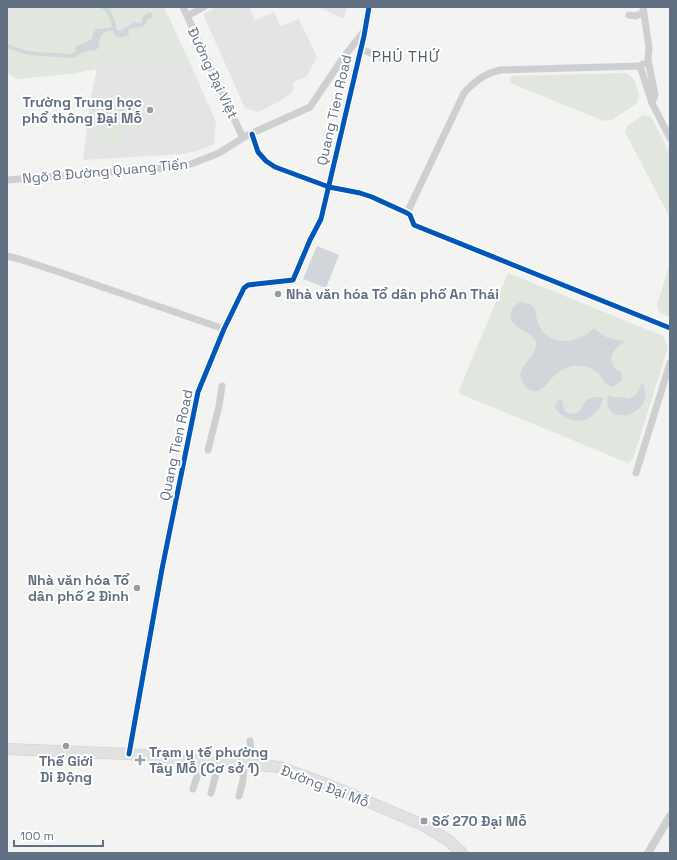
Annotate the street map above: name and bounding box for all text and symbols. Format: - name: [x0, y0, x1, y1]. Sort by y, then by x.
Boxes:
- street label: Đường Đại Việt: [184, 24, 242, 122]
- district label: PHÚ THỨ: [372, 47, 440, 66]
- street label: Quang Tien Road: [313, 53, 355, 167]
- place label: Trường Trung học phổ thông Đại Mỗ: [22, 93, 142, 127]
- marker: Trường Trung học phổ thông Đại Mỗ: [145, 105, 155, 115]
- street label: Ngõ 8 Đường Quang Tiến: [21, 155, 189, 187]
- place label: Nhà văn hóa Tổ dân phố An Thái: [286, 285, 499, 303]
- marker: Nhà văn hóa Tổ dân phố An Thái: [273, 289, 283, 299]
- street label: Quang Tien Road: [155, 388, 197, 502]
- place label: Nhà văn hóa Tổ dân phố 2 Đình: [28, 571, 129, 605]
- marker: Nhà văn hóa Tổ dân phố 2 Đình: [132, 583, 142, 593]
- marker: Thế Giới Di Động: [61, 741, 71, 751]
- place label: Trạm y tế phường Tây Mỗ (Cơ sở 1): [149, 743, 268, 777]
- place label: Thế Giới Di Động: [39, 752, 93, 786]
- marker: Trạm y tế phường Tây Mỗ (Cơ sở 1): [134, 754, 146, 766]
- street label: Đường Đại Mỗ: [278, 761, 372, 811]
- place label: Số 270 Đại Mỗ: [432, 812, 527, 830]
- marker: Số 270 Đại Mỗ: [419, 816, 429, 826]
- scale bar: [14, 822, 103, 848]
- text: 100 m: [20, 828, 54, 844]

